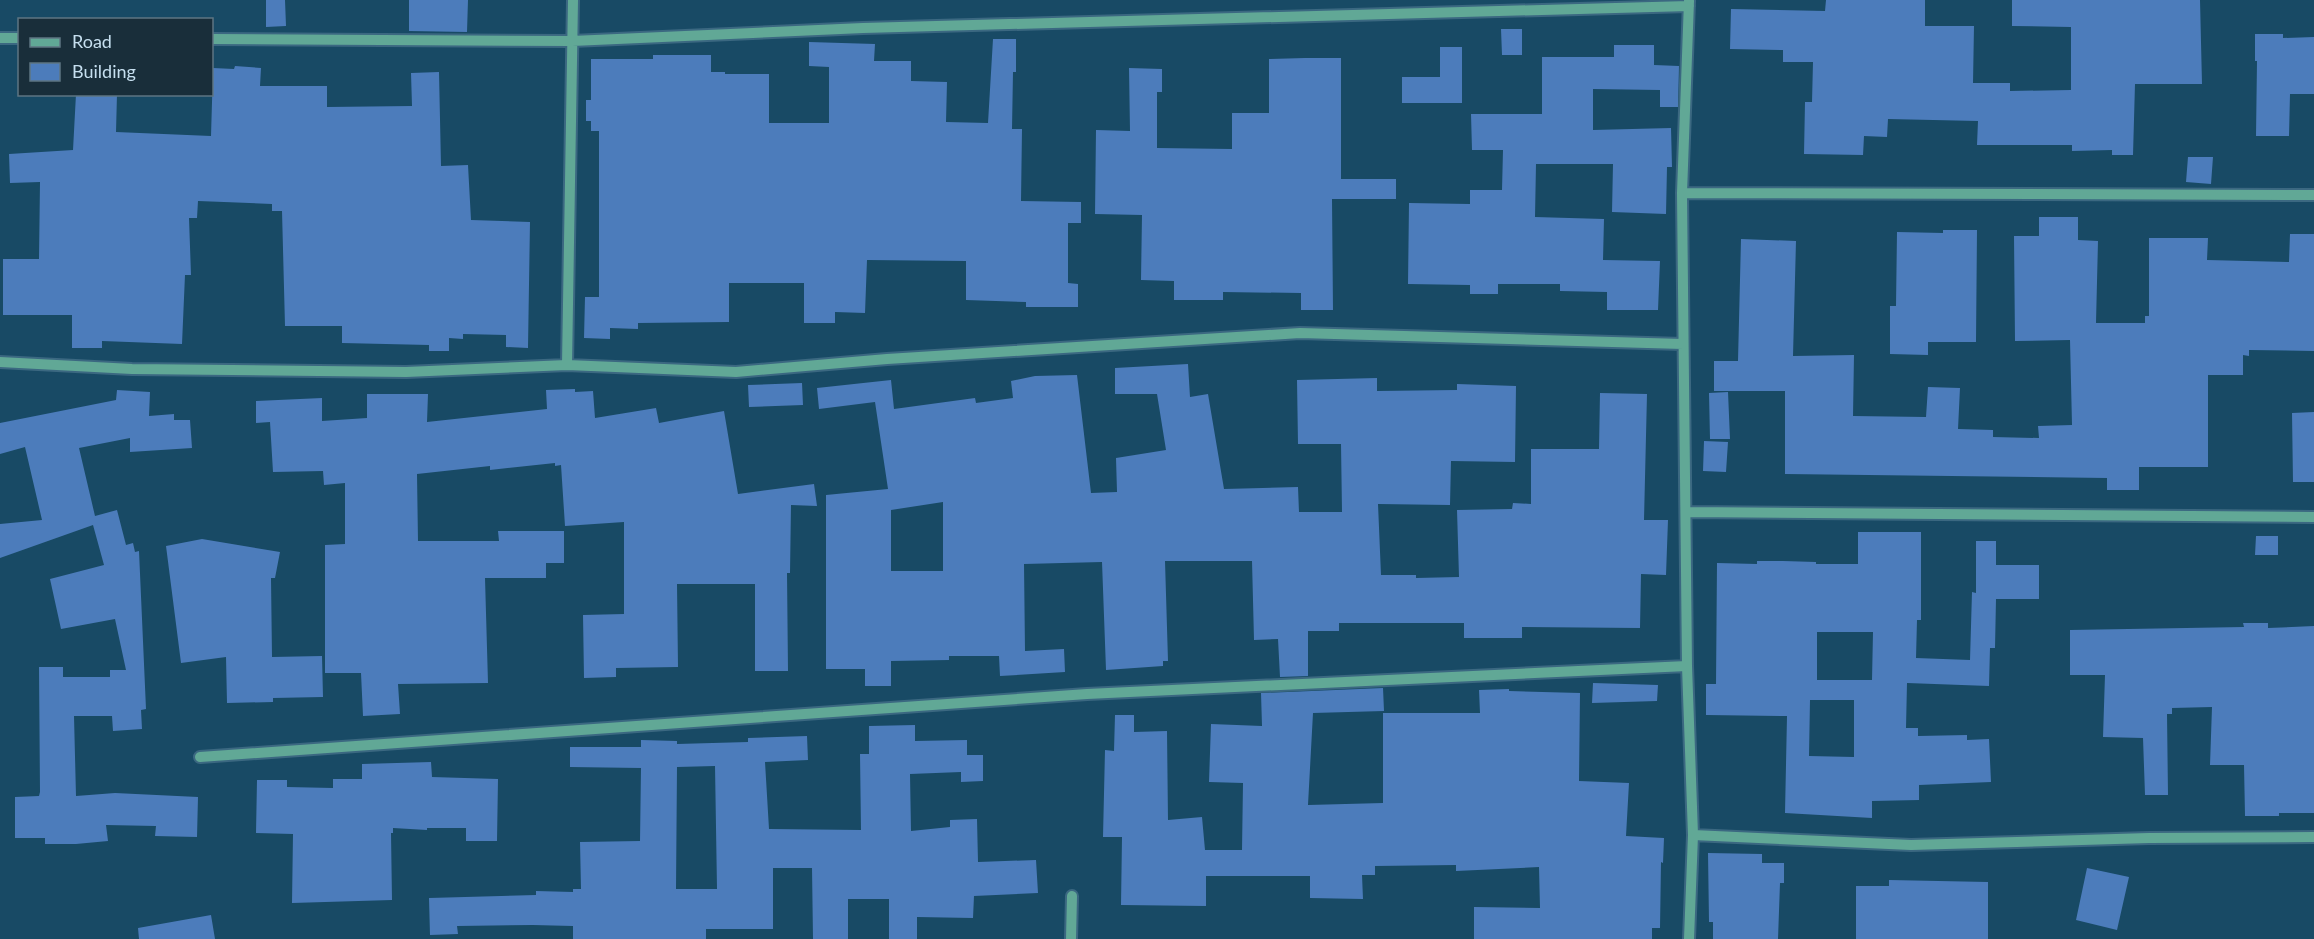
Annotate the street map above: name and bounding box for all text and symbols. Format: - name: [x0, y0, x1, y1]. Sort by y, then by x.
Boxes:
- legend: [18, 18, 213, 96]
- text: Road: [72, 30, 112, 52]
- text: Building: [72, 60, 136, 82]

